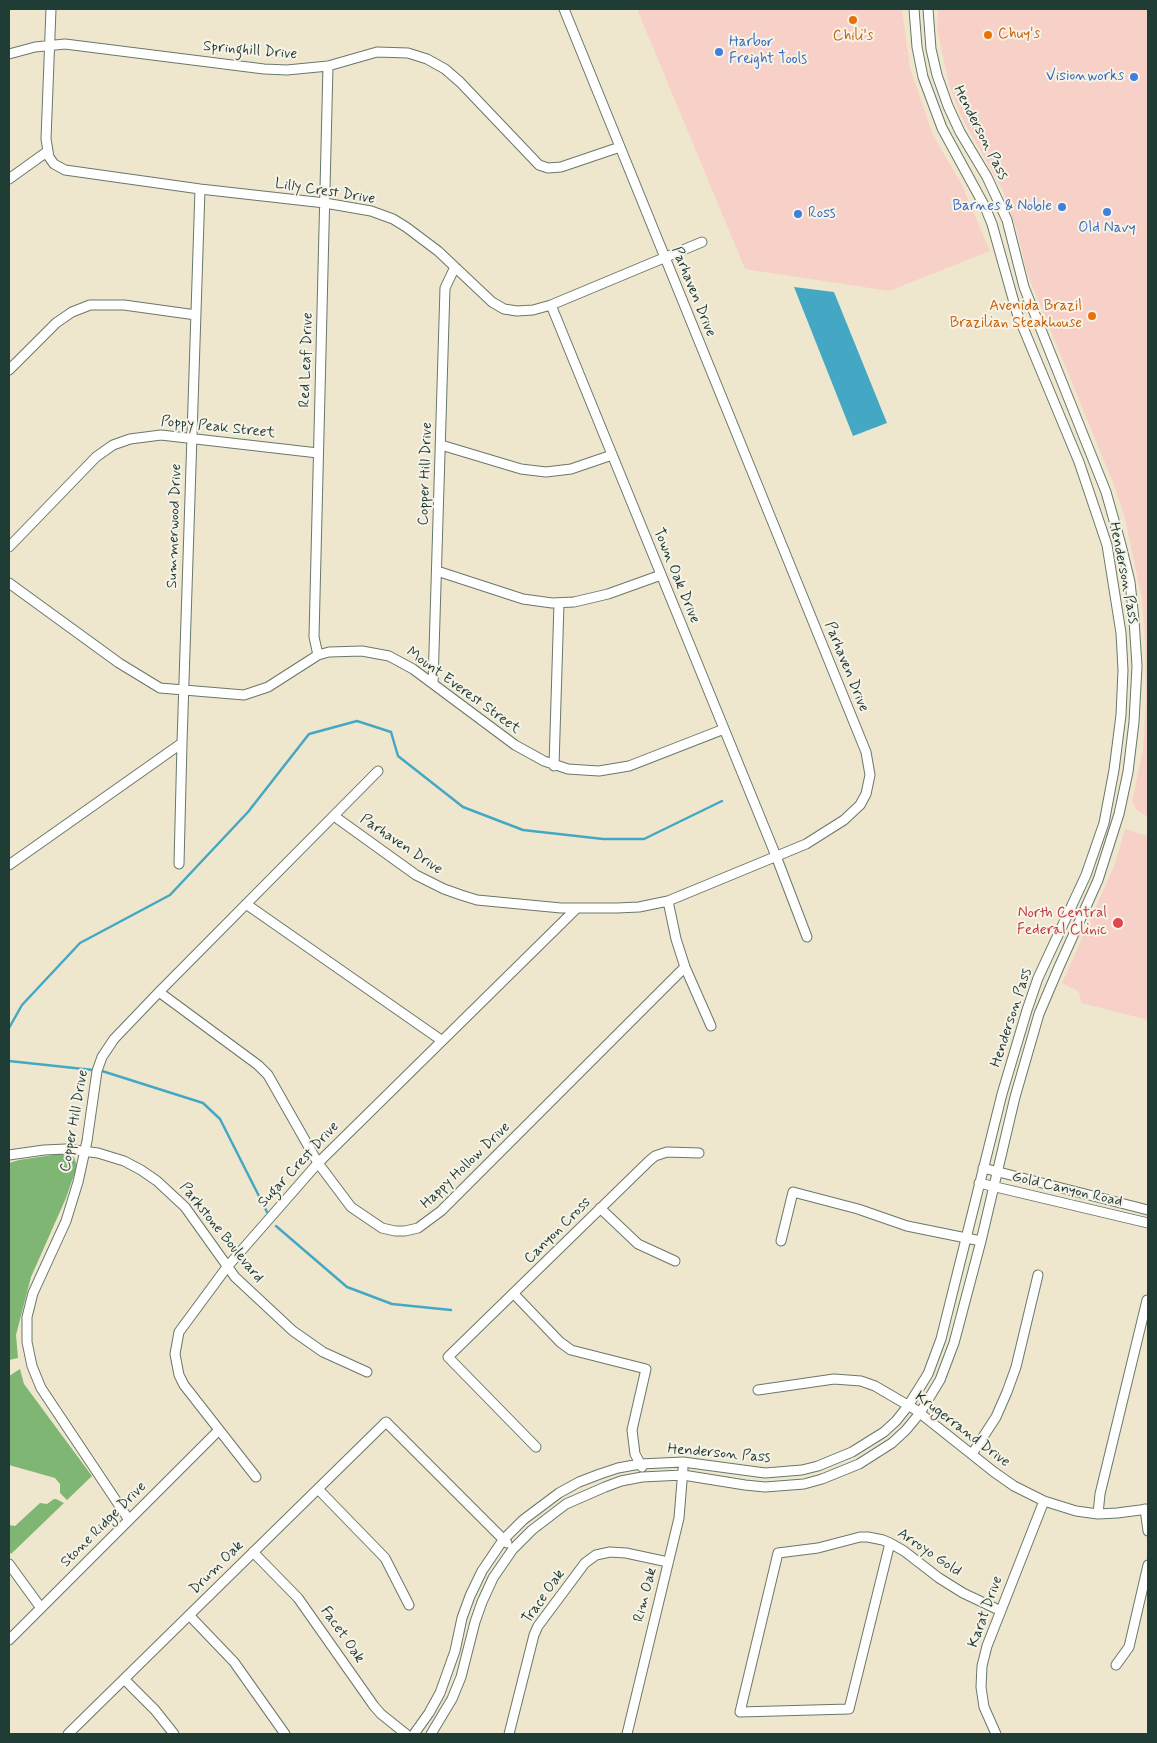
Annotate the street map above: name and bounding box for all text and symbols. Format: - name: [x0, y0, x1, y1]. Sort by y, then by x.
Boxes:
- marker: Chili's: [847, 14, 859, 26]
- place label: Chuy's: [998, 26, 1040, 44]
- place label: Chili's: [833, 28, 873, 46]
- marker: Chuy's: [982, 29, 994, 41]
- place label: Harbor Freight Tools: [729, 34, 807, 69]
- street label: Springhill Drive: [202, 38, 298, 64]
- marker: Harbor Freight Tools: [713, 46, 725, 58]
- place label: Visionworks: [1046, 68, 1124, 86]
- marker: Visionworks: [1128, 71, 1140, 83]
- street label: Henderson Pass: [949, 83, 1011, 183]
- street label: Lilly Crest Drive: [274, 175, 376, 209]
- place label: Barnes & Noble: [953, 198, 1052, 216]
- marker: Barnes & Noble: [1056, 201, 1068, 213]
- place label: Ross: [808, 205, 836, 223]
- marker: Old Navy: [1101, 206, 1113, 218]
- marker: Ross: [792, 208, 804, 220]
- place label: Old Navy: [1078, 220, 1136, 238]
- street label: Parhaven Drive: [667, 244, 719, 340]
- place label: Avenida Brazil Brazilian Steakhouse: [950, 298, 1082, 333]
- marker: Avenida Brazil Brazilian Steakhouse: [1086, 310, 1098, 322]
- street label: Red Leaf Drive: [296, 312, 318, 408]
- street label: Poppy Peak Street: [160, 413, 276, 443]
- street label: Copper Hill Drive: [415, 422, 437, 526]
- street label: Summerwood Drive: [164, 463, 186, 589]
- street label: Henderson Pass: [1104, 521, 1142, 625]
- street label: Town Oak Drive: [649, 526, 703, 626]
- street label: Parhaven Drive: [820, 619, 872, 715]
- street label: Mount Everest Street: [402, 644, 524, 738]
- street label: Parhaven Drive: [356, 811, 446, 879]
- place label: North Central Federal Clinic: [1017, 905, 1107, 940]
- marker: North Central Federal Clinic: [1111, 916, 1125, 930]
- street label: Henderson Pass: [987, 966, 1037, 1070]
- street label: Copper Hill Drive: [57, 1068, 93, 1174]
- street label: Sugar Crest Drive: [255, 1118, 343, 1212]
- street label: Happy Hollow Drive: [417, 1119, 515, 1213]
- street label: Gold Canyon Road: [1010, 1169, 1124, 1211]
- street label: Parkstone Boulevard: [175, 1179, 267, 1287]
- street label: Canyon Cross: [521, 1194, 595, 1268]
- street label: Krugerrand Drive: [911, 1388, 1013, 1472]
- street label: Henderson Pass: [667, 1441, 771, 1467]
- street label: Stone Ridge Drive: [57, 1478, 151, 1572]
- street label: Arroyo Gold: [894, 1525, 964, 1581]
- street label: Drum Oak: [186, 1537, 248, 1599]
- street label: Trace Oak: [519, 1566, 569, 1628]
- street label: Rim Oak: [631, 1566, 661, 1624]
- street label: Karat Drive: [965, 1574, 1007, 1650]
- street label: Facet Oak: [316, 1603, 368, 1667]

